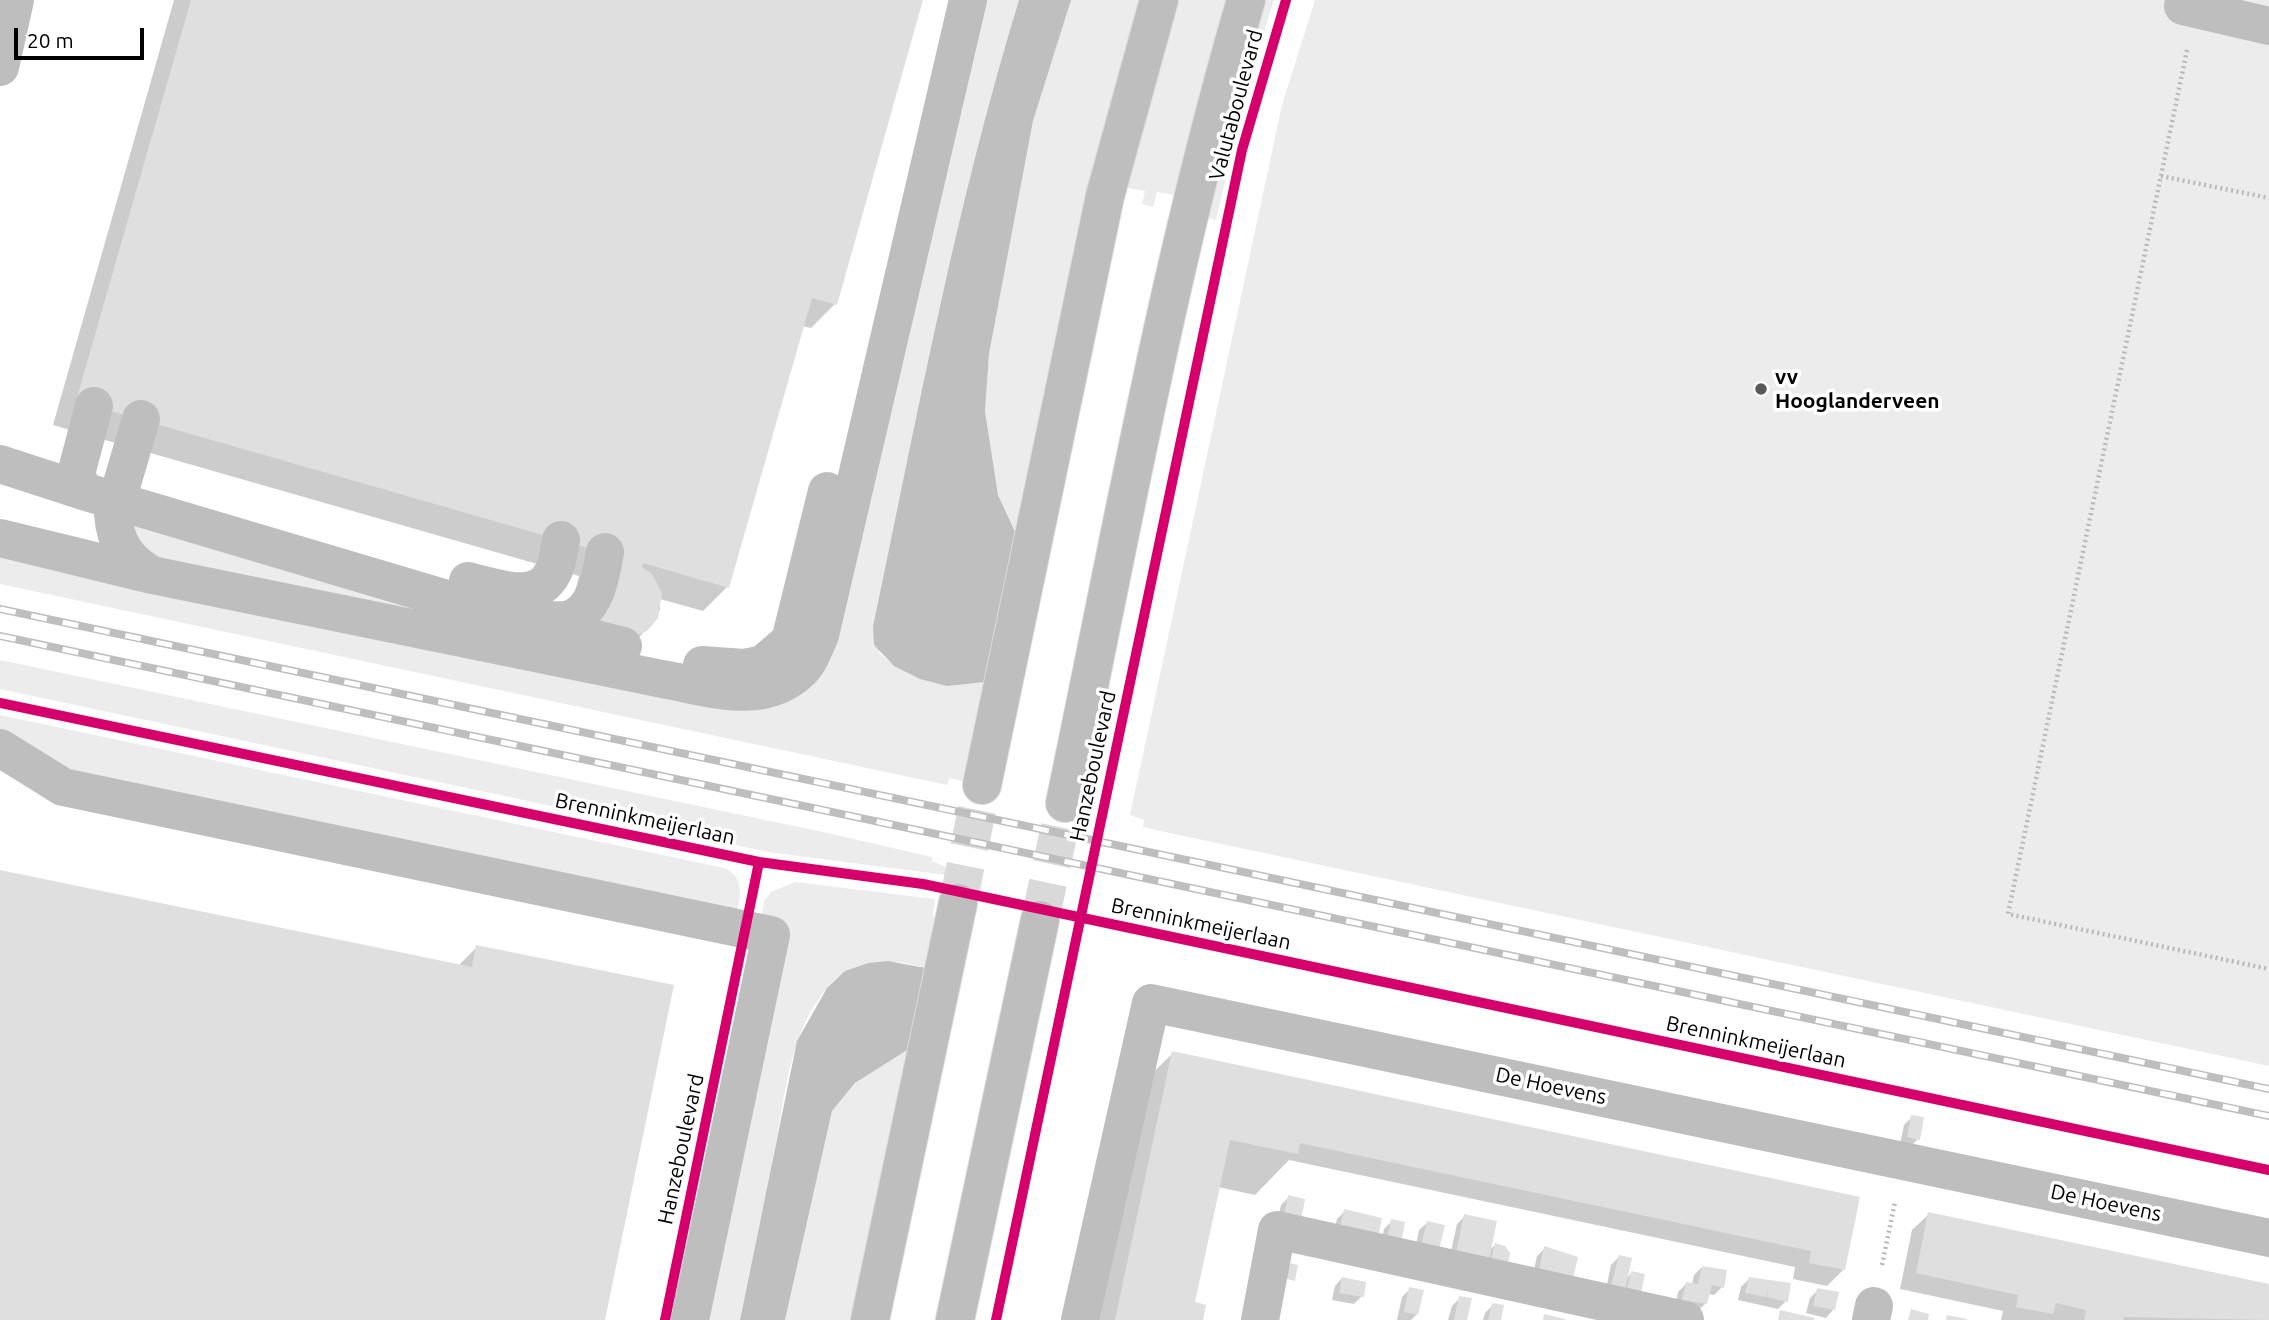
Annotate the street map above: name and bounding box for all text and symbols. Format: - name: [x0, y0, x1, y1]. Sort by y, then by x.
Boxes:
- scale bar: [18, 14, 147, 58]
- street label: Valutaboulevard: [1204, 27, 1268, 183]
- text: 20 m: [27, 28, 74, 52]
- place label: vv Hooglanderveen: [1775, 364, 1940, 414]
- marker: vv Hooglanderveen: [1753, 381, 1769, 397]
- street label: Hanzeboulevard: [1065, 688, 1121, 844]
- street label: Brenninkmeijerlaan: [553, 788, 737, 850]
- street label: Brenninkmeijerlaan: [1109, 893, 1293, 955]
- street label: Brenninkmeijerlaan: [1664, 1011, 1848, 1073]
- street label: De Hoevens: [1493, 1062, 1609, 1110]
- street label: Hanzeboulevard: [653, 1071, 709, 1227]
- street label: De Hoevens: [2048, 1179, 2164, 1227]

